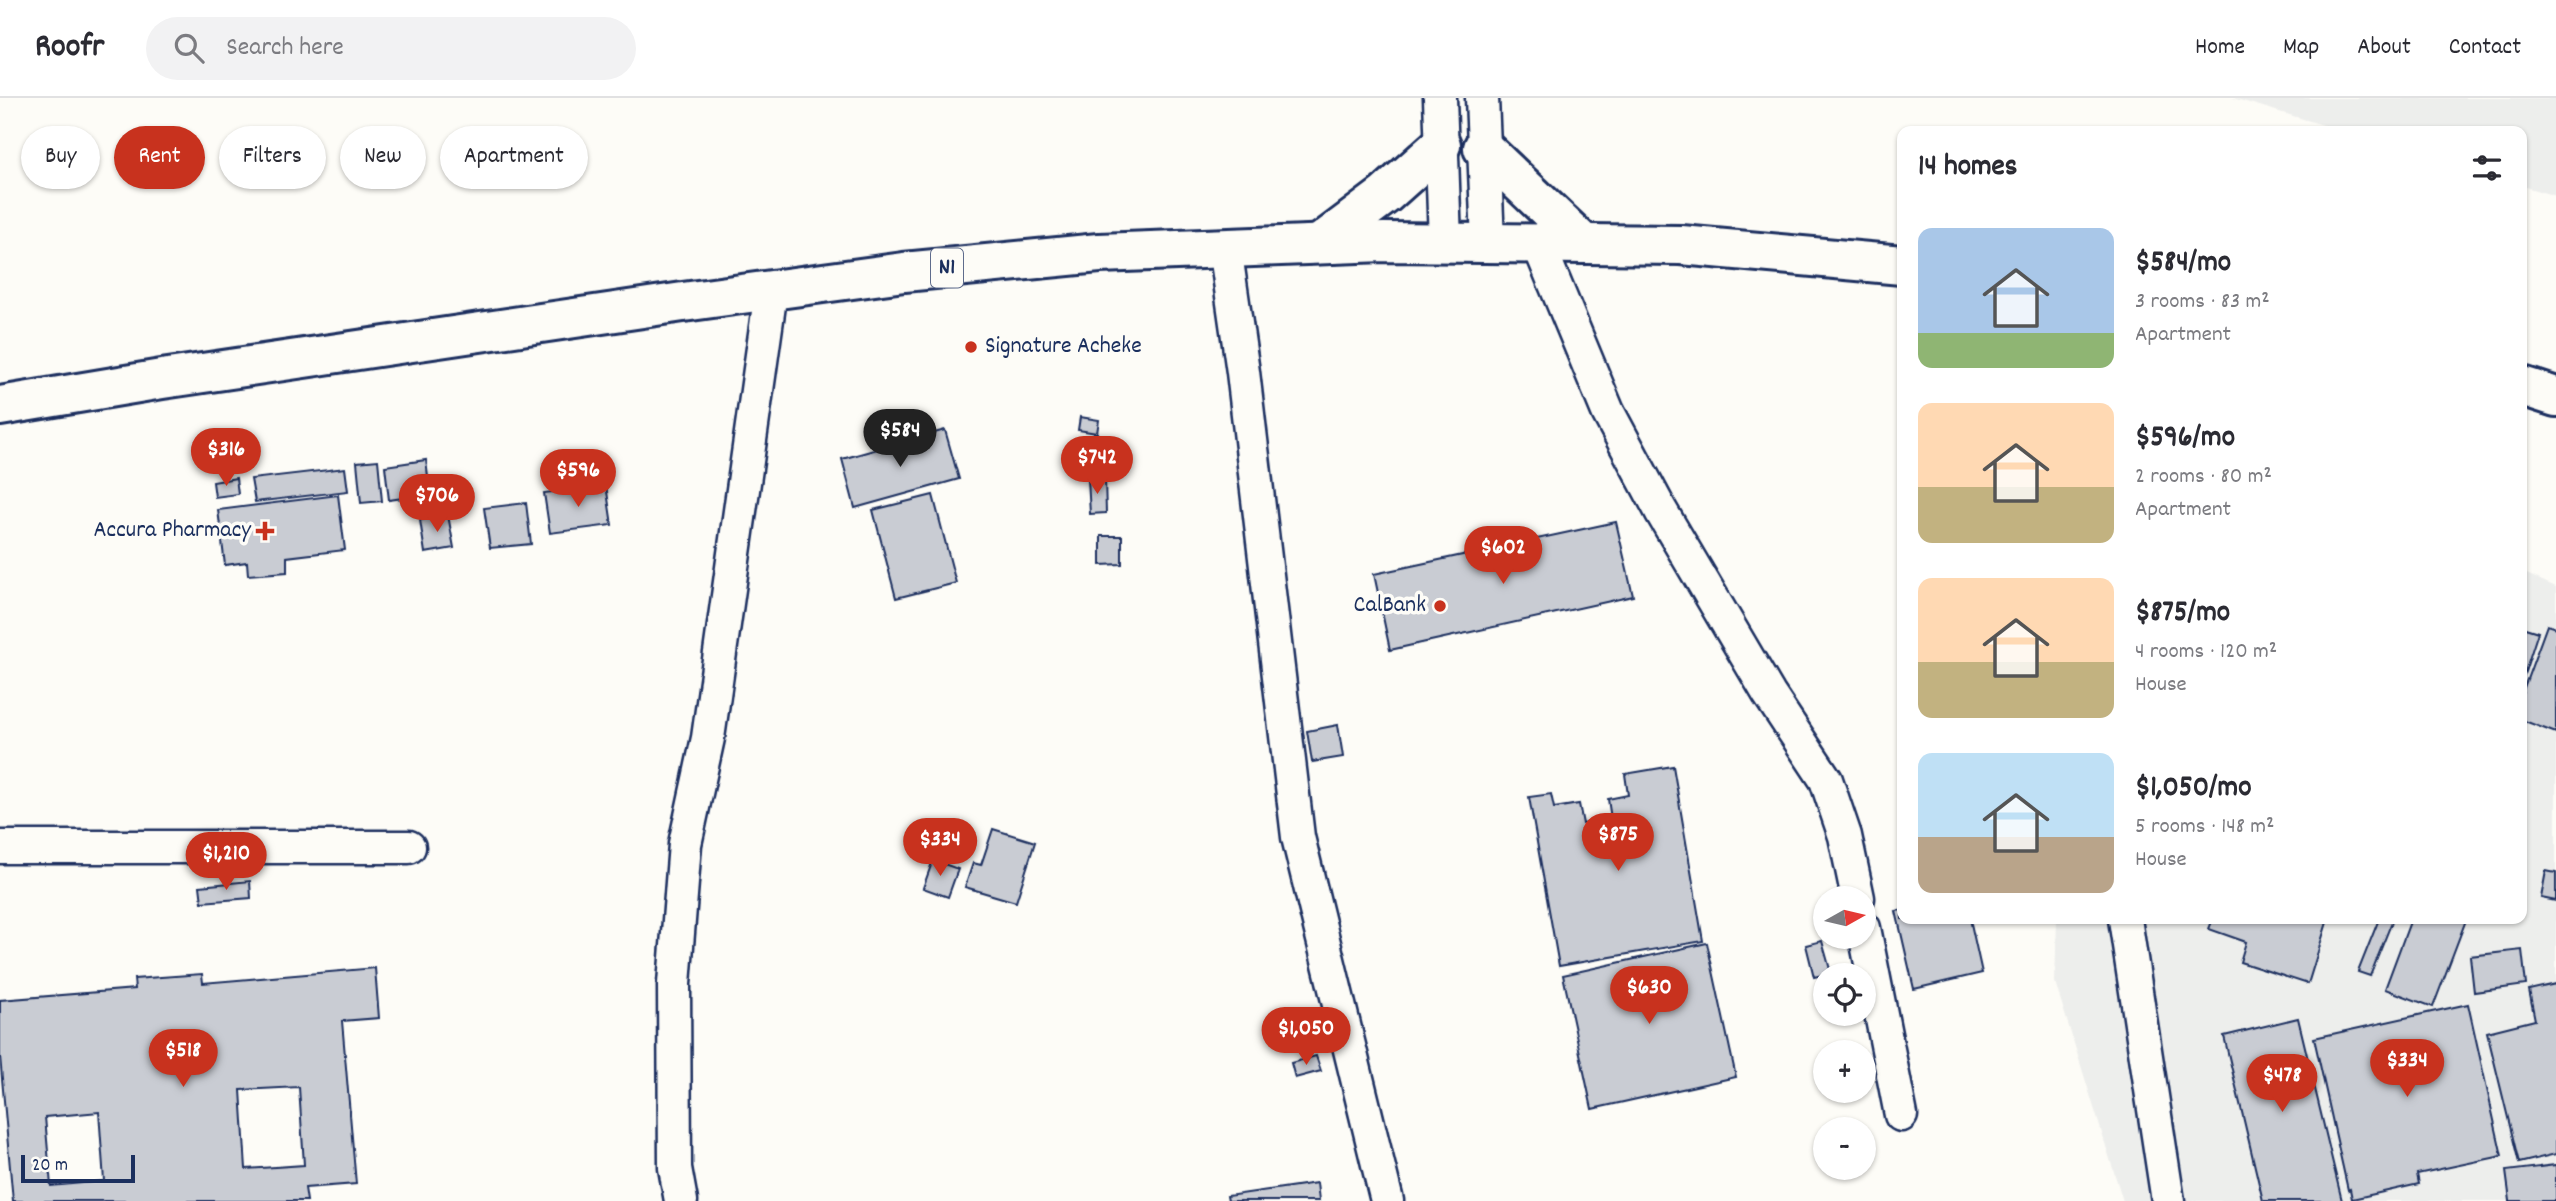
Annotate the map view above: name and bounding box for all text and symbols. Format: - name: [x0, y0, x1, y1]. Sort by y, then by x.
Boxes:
- search box: [146, 17, 636, 80]
- text: Roofr: [35, 25, 104, 72]
- icon: search: [170, 29, 208, 67]
- text: Search here: [226, 30, 344, 67]
- text: Home: [2195, 31, 2245, 65]
- text: Map: [2283, 31, 2319, 65]
- text: About: [2357, 31, 2411, 65]
- text: Contact: [2449, 31, 2521, 65]
- chip: Buy: [21, 126, 100, 189]
- chip: Rent: [114, 126, 205, 189]
- chip: Filters: [219, 126, 326, 189]
- chip: New: [340, 126, 426, 189]
- chip: Apartment: [440, 126, 588, 189]
- text: 14 homes: [1918, 147, 2017, 190]
- icon: filters: [2468, 149, 2506, 187]
- text: $584/mo: [2135, 243, 2231, 286]
- road number: N1: [931, 248, 963, 288]
- icon: home: [1974, 256, 2058, 340]
- text: 3 rooms · 83 m²: [2135, 286, 2270, 319]
- text: Apartment: [2135, 319, 2231, 352]
- place label: Signature Acheke: [985, 330, 1142, 364]
- marker: Signature Acheke: [963, 339, 979, 355]
- pin: $584: [859, 410, 941, 469]
- text: $584: [879, 415, 921, 448]
- text: $596/mo: [2135, 418, 2235, 461]
- pin: $316: [185, 428, 267, 488]
- icon: home: [1974, 431, 2058, 515]
- text: $316: [207, 434, 245, 467]
- pin: $742: [1056, 436, 1138, 496]
- text: $742: [1077, 442, 1117, 475]
- pin: $596: [537, 450, 619, 509]
- text: $596: [556, 455, 600, 488]
- text: 2 rooms · 80 m²: [2135, 461, 2272, 494]
- pin: $706: [396, 474, 478, 534]
- text: $706: [415, 480, 459, 513]
- text: Apartment: [2135, 494, 2231, 527]
- place label: Accura Pharmacy: [93, 514, 252, 548]
- marker: Accura Pharmacy: [257, 523, 273, 539]
- pin: $602: [1462, 526, 1544, 586]
- text: $602: [1480, 532, 1526, 565]
- place label: CalBank: [1354, 589, 1426, 623]
- text: $875/mo: [2135, 593, 2230, 636]
- marker: CalBank: [1432, 598, 1448, 614]
- icon: home: [1974, 606, 2058, 690]
- text: 4 rooms · 120 m²: [2135, 636, 2277, 669]
- text: House: [2135, 669, 2187, 702]
- text: $1,050/mo: [2135, 768, 2252, 811]
- icon: home: [1974, 781, 2058, 865]
- text: 5 rooms · 148 m²: [2135, 811, 2274, 844]
- pin: $875: [1577, 814, 1659, 873]
- pin: $334: [899, 818, 981, 878]
- text: $875: [1598, 819, 1638, 852]
- text: $334: [919, 824, 961, 857]
- pin: $1,210: [169, 832, 283, 892]
- text: $1,210: [202, 838, 250, 871]
- text: House: [2135, 844, 2187, 877]
- north arrow: [1813, 886, 1876, 948]
- map controls: [1813, 886, 1876, 1180]
- button: locate: [1813, 963, 1876, 1026]
- pin: $630: [1608, 967, 1690, 1026]
- text: $630: [1626, 972, 1672, 1005]
- pin: $1,050: [1249, 1007, 1363, 1067]
- text: $1,050: [1278, 1013, 1334, 1046]
- pin: $518: [142, 1030, 224, 1089]
- text: $518: [165, 1035, 201, 1068]
- button: +: [1813, 1040, 1876, 1103]
- pin: $334: [2366, 1040, 2448, 1099]
- text: $334: [2386, 1045, 2428, 1078]
- pin: $478: [2241, 1054, 2323, 1114]
- text: $478: [2262, 1060, 2302, 1093]
- button: −: [1813, 1117, 1876, 1180]
- scale bar: [21, 1152, 135, 1184]
- text: 20 m: [32, 1153, 68, 1180]

